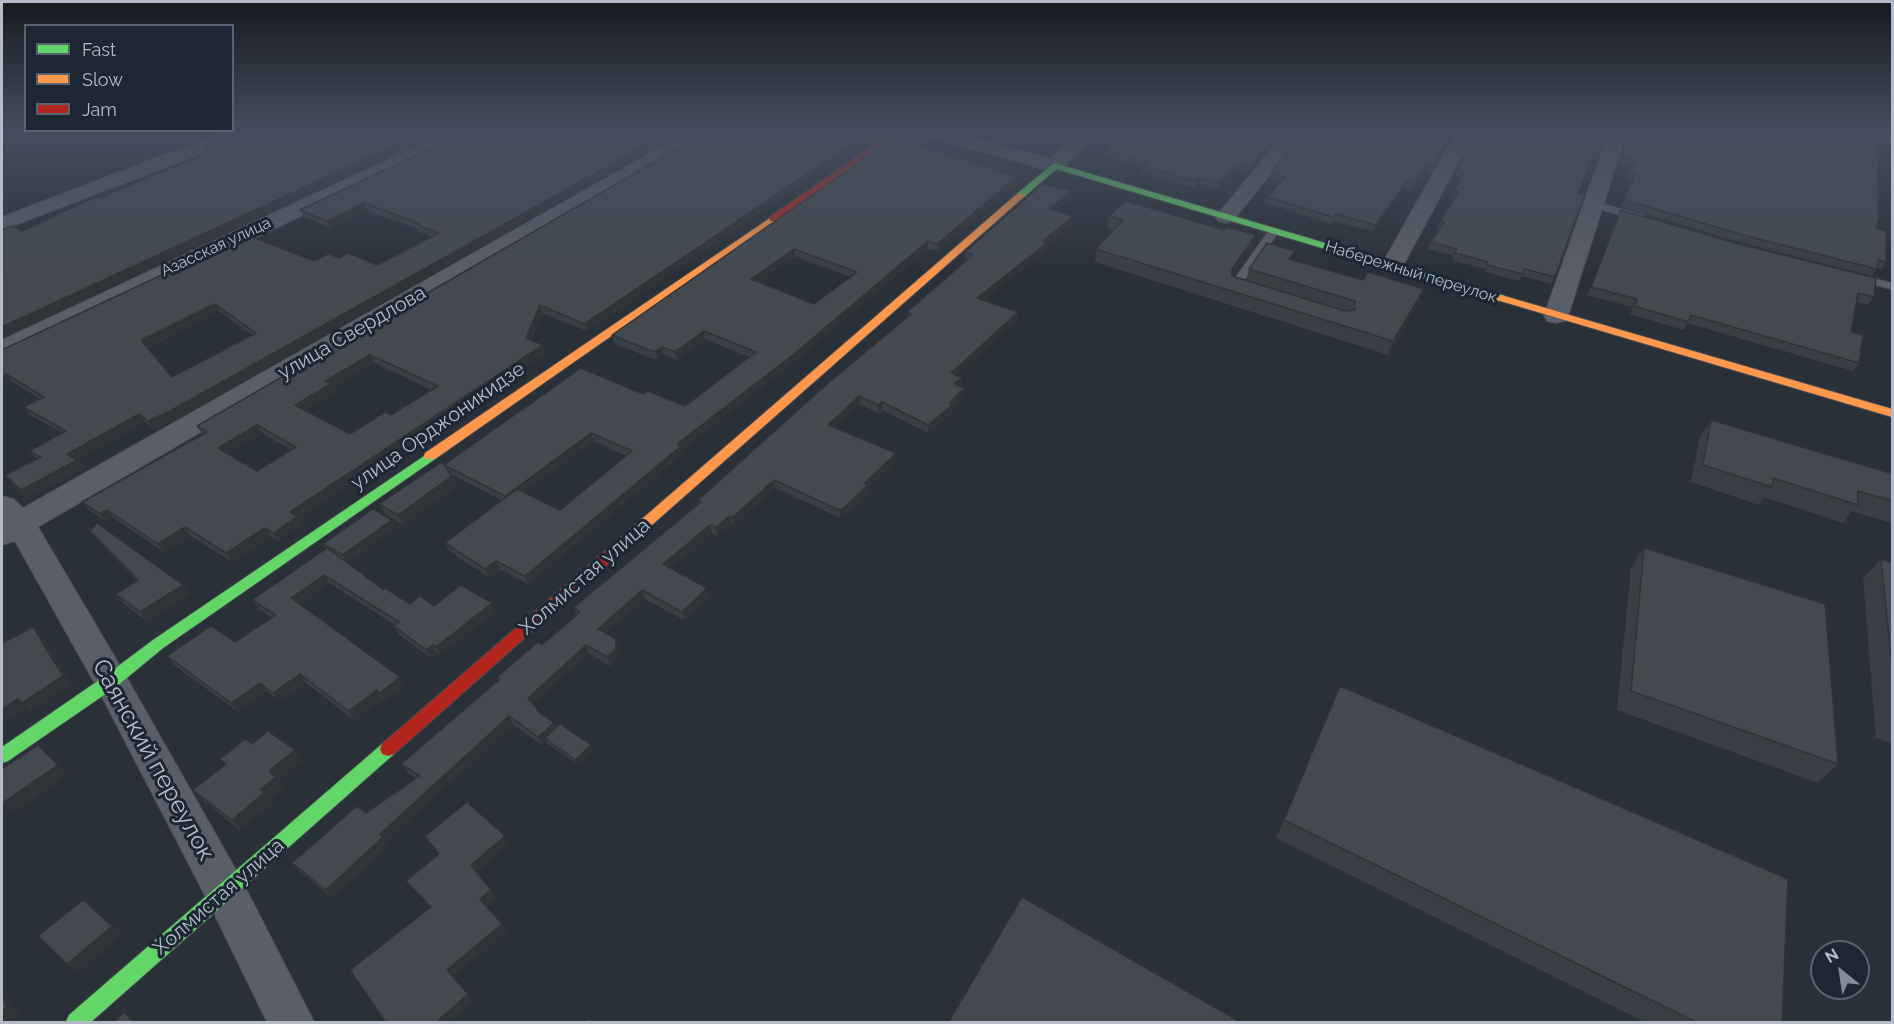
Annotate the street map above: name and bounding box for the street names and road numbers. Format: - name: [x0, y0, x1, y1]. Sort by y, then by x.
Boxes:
- street label: Азасская улица: [158, 213, 274, 281]
- street label: Набережный переулок: [1323, 237, 1499, 307]
- street label: улица Свердлова: [274, 281, 430, 385]
- street label: улица Орджоникидзе: [346, 357, 530, 495]
- street label: Холмистая улица: [515, 514, 655, 640]
- street label: Саянский переулок: [86, 654, 220, 866]
- street label: Холмистая улица: [149, 834, 289, 960]

